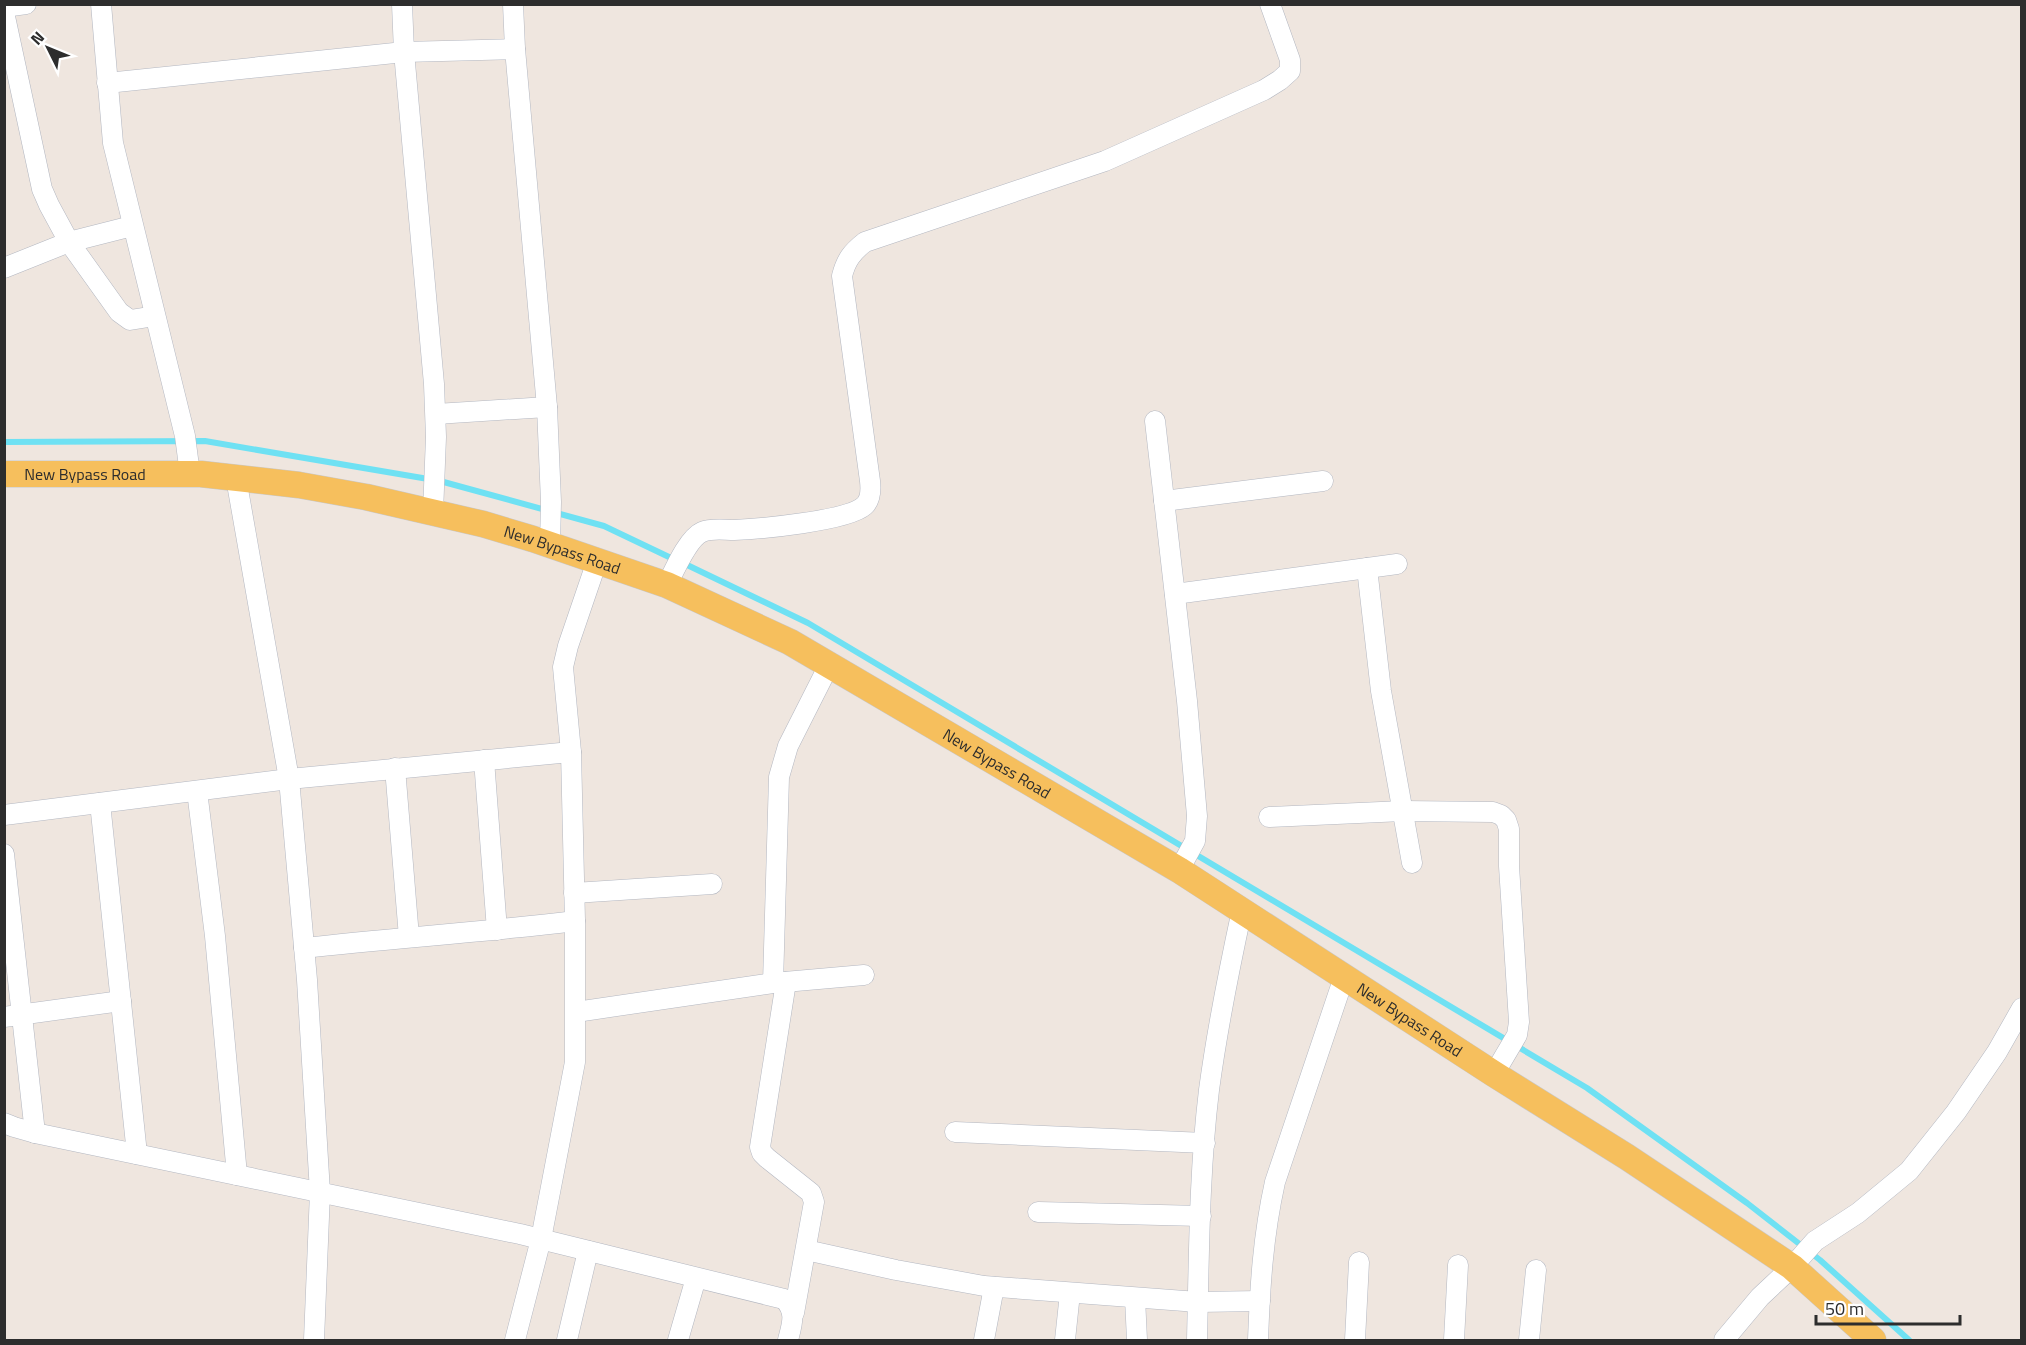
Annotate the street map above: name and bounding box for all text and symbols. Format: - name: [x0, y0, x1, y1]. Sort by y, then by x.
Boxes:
- north arrow: [18, 18, 78, 78]
- text: N: [24, 26, 50, 50]
- street label: New Bypass Road: [24, 462, 146, 486]
- street label: New Bypass Road: [501, 519, 624, 580]
- street label: New Bypass Road: [938, 722, 1055, 804]
- street label: New Bypass Road: [1352, 976, 1467, 1063]
- scale bar: [1816, 1288, 1960, 1326]
- text: 50 m: [1825, 1295, 1864, 1322]

